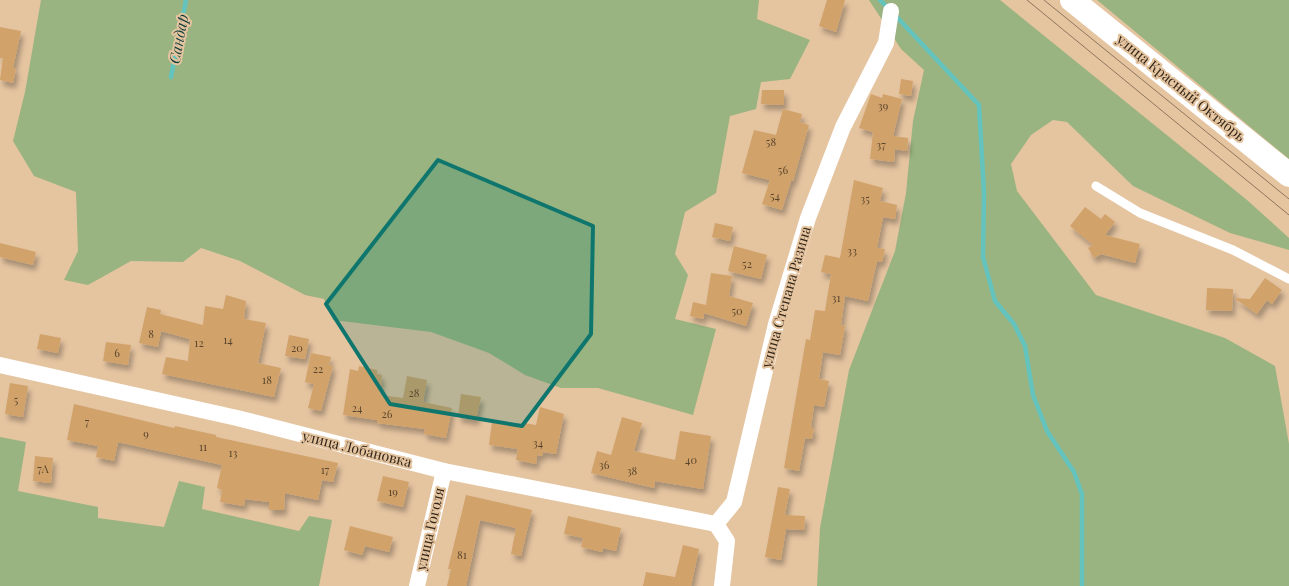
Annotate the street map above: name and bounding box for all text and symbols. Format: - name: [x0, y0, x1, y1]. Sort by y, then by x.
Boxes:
- water label: Сандар: [163, 12, 193, 65]
- street label: улица Красный Октябрь: [1112, 29, 1250, 146]
- house number: 39: [878, 98, 889, 113]
- house number: 58: [766, 134, 776, 149]
- house number: 37: [876, 137, 886, 152]
- house number: 56: [778, 162, 788, 177]
- house number: 54: [770, 188, 781, 203]
- house number: 35: [860, 191, 870, 206]
- street label: улица Степана Разина: [756, 224, 815, 371]
- house number: 33: [847, 243, 857, 258]
- house number: 52: [742, 256, 752, 271]
- house number: 31: [831, 290, 841, 305]
- house number: 50: [731, 303, 743, 318]
- house number: 8: [148, 326, 154, 341]
- house number: 14: [223, 332, 233, 347]
- house number: 12: [194, 335, 204, 350]
- house number: 20: [291, 340, 303, 355]
- house number: 6: [114, 345, 120, 360]
- house number: 22: [313, 361, 323, 376]
- house number: 18: [262, 372, 272, 387]
- house number: 28: [409, 385, 420, 400]
- house number: 5: [14, 392, 19, 407]
- house number: 24: [352, 400, 363, 415]
- house number: 26: [382, 406, 393, 421]
- house number: 7: [85, 414, 90, 429]
- house number: 9: [143, 426, 149, 441]
- street label: улица Лобановка: [300, 426, 414, 471]
- house number: 34: [533, 435, 544, 450]
- house number: 11: [199, 439, 207, 454]
- house number: 13: [229, 445, 237, 460]
- house number: 40: [685, 452, 697, 467]
- house number: 36: [599, 457, 610, 472]
- house number: 7А: [37, 461, 49, 476]
- house number: 17: [321, 462, 330, 477]
- house number: 38: [627, 463, 638, 478]
- house number: 19: [388, 484, 398, 499]
- street label: улица Гоголя: [411, 485, 448, 573]
- house number: 81: [457, 547, 467, 562]

